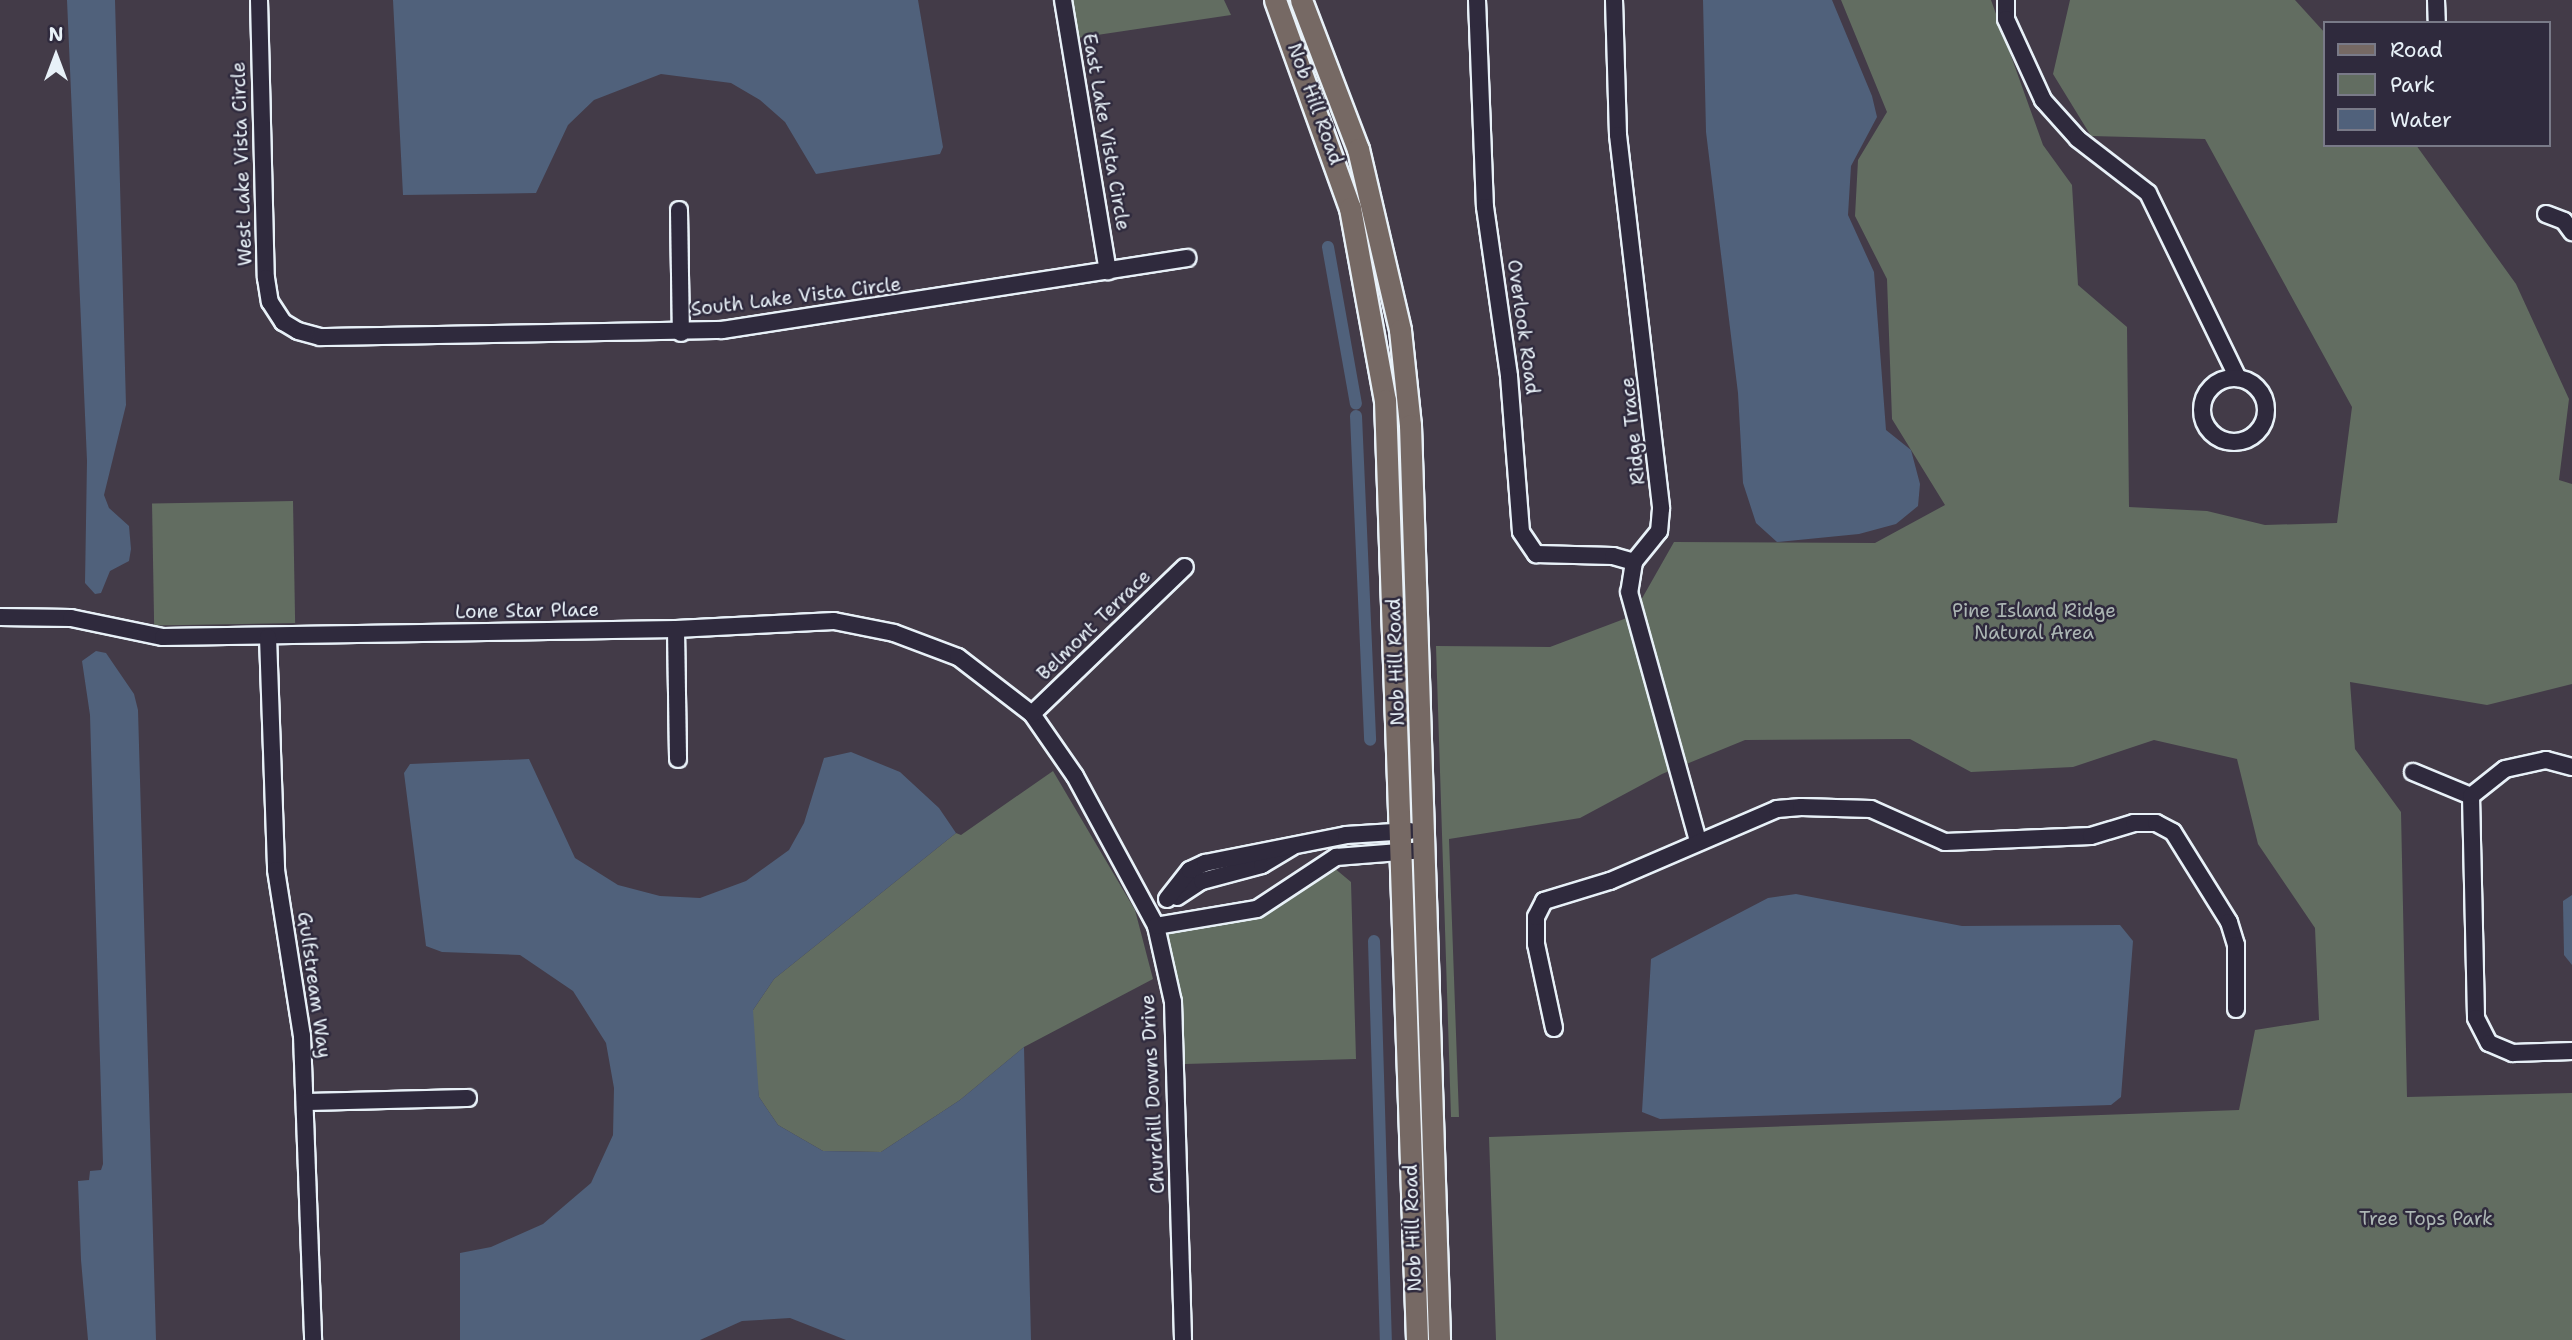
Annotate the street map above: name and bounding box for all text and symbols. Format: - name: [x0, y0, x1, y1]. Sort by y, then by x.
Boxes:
- north arrow: [21, 21, 91, 91]
- legend: [2324, 21, 2551, 147]
- text: N: [48, 22, 64, 47]
- street label: East Lake Vista Circle: [1077, 32, 1135, 232]
- text: Road: [2390, 36, 2443, 64]
- street label: Nob Hill Road: [1282, 40, 1348, 168]
- street label: West Lake Vista Circle: [227, 61, 257, 267]
- text: Park: [2390, 71, 2435, 99]
- text: Water: [2390, 106, 2452, 134]
- street label: Overlook Road: [1502, 258, 1544, 396]
- street label: South Lake Vista Circle: [690, 273, 902, 321]
- street label: Ridge Trace: [1616, 376, 1650, 486]
- street label: Belmont Terrace: [1032, 565, 1156, 685]
- street label: Lone Star Place: [455, 598, 599, 624]
- street label: Nob Hill Road: [1382, 598, 1410, 726]
- park label: Pine Island Ridge Natural Area: [1952, 600, 2116, 644]
- street label: Gulfstream Way: [292, 910, 336, 1060]
- street label: Churchill Downs Drive: [1136, 994, 1170, 1194]
- street label: Nob Hill Road: [1399, 1164, 1427, 1292]
- park label: Tree Tops Park: [2359, 1208, 2493, 1230]

